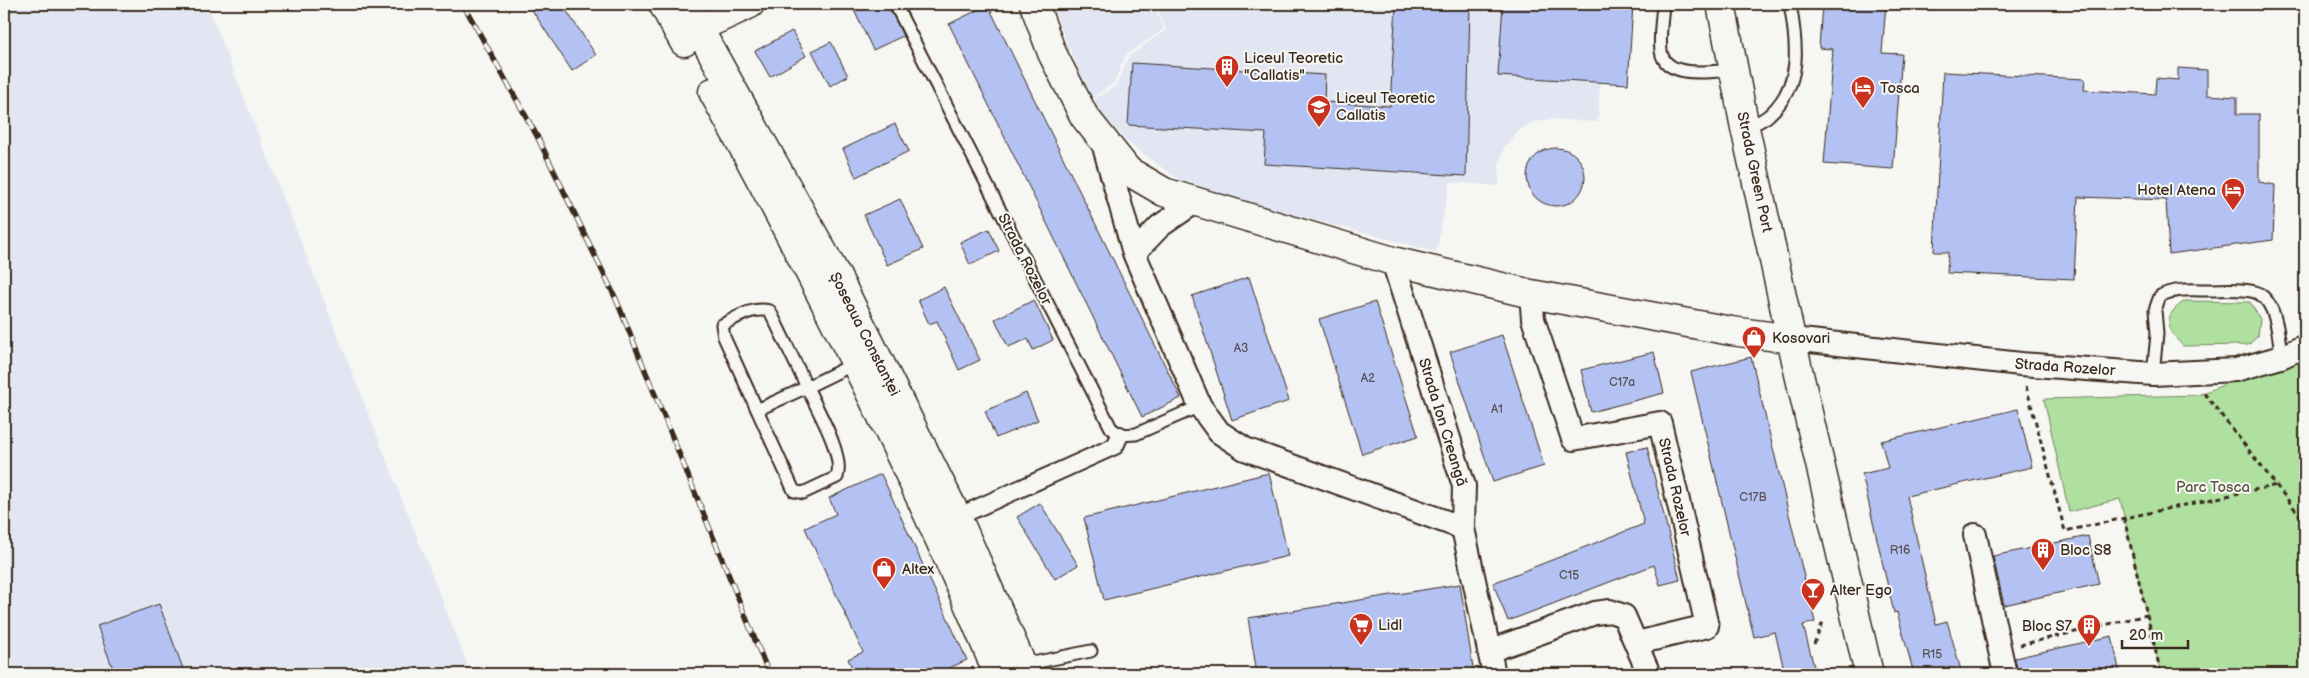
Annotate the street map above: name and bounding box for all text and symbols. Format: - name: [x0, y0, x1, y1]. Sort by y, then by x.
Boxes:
- place label: Liceul Teoretic "Callatis": [1244, 49, 1343, 85]
- building icon: Liceul Teoretic "Callatis": [1214, 54, 1240, 88]
- hotel icon: Tosca: [1850, 75, 1876, 109]
- place label: Tosca: [1880, 79, 1920, 98]
- place label: Liceul Teoretic Callatis: [1336, 89, 1435, 125]
- school or university icon: Liceul Teoretic Callatis: [1306, 94, 1332, 128]
- street label: Strada Green Port: [1732, 110, 1777, 234]
- hotel icon: Hotel Atena: [2220, 177, 2246, 211]
- place label: Hotel Atena: [2137, 181, 2216, 200]
- street label: Strada Rozelor: [993, 210, 1056, 309]
- street label: Șoseaua Constanței: [825, 269, 904, 399]
- shop icon: Kosovari: [1741, 325, 1767, 359]
- place label: Kosovari: [1772, 329, 1830, 348]
- house number: A3: [1234, 341, 1248, 356]
- street label: Strada Rozelor: [2014, 355, 2116, 381]
- street label: Strada Ion Creangă: [1414, 356, 1471, 488]
- house number: A2: [1361, 371, 1375, 386]
- house number: C17a: [1609, 375, 1635, 390]
- house number: A1: [1491, 402, 1503, 417]
- street label: Strada Rozelor: [1654, 436, 1695, 539]
- park label: Parc Tosca: [2176, 478, 2250, 497]
- house number: C17B: [1739, 490, 1767, 505]
- building icon: Bloc S8: [2030, 537, 2056, 571]
- place label: Bloc S8: [2060, 541, 2112, 560]
- house number: R16: [1890, 543, 1910, 558]
- shop icon: Altex: [871, 556, 897, 590]
- place label: Altex: [902, 560, 934, 579]
- house number: C15: [1559, 568, 1579, 583]
- bar icon: Alter Ego: [1800, 577, 1826, 611]
- place label: Alter Ego: [1830, 581, 1892, 600]
- supermarket icon: Lidl: [1348, 612, 1374, 646]
- building icon: Bloc S7: [2076, 613, 2102, 647]
- place label: Lidl: [1378, 616, 1402, 635]
- place label: Bloc S7: [2022, 617, 2073, 636]
- scale bar: [2122, 618, 2188, 650]
- text: 20 m: [2129, 626, 2163, 645]
- house number: R15: [1922, 647, 1942, 662]

